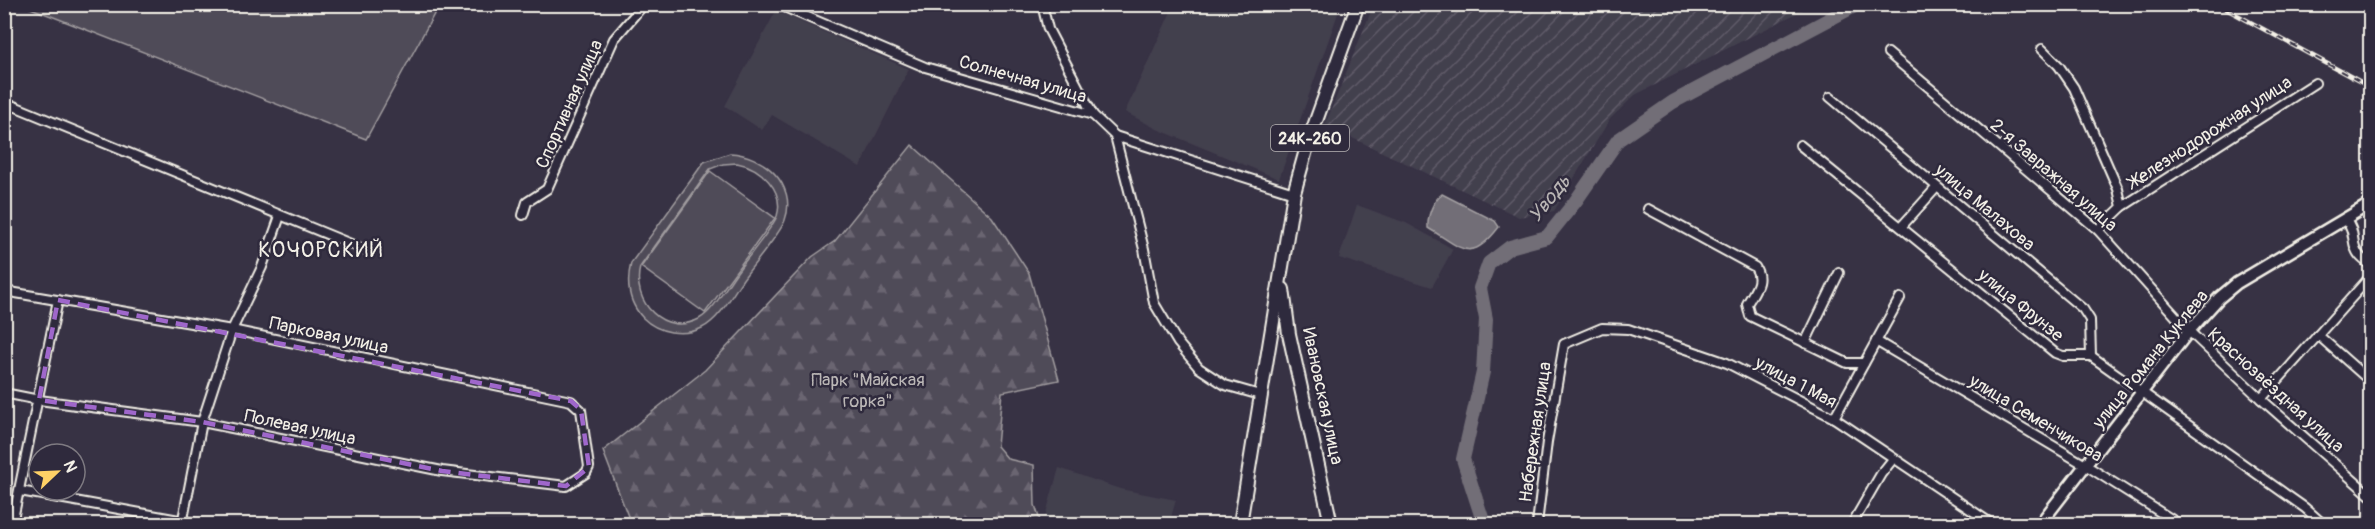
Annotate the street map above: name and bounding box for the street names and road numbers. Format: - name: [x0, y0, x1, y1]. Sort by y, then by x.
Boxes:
- street label: Спортивная улица: [531, 36, 608, 172]
- street label: Солнечная улица: [956, 50, 1089, 109]
- street label: Железнодорожная улица: [2122, 71, 2296, 195]
- street label: 2-я Завражная улица: [1985, 114, 2122, 237]
- road number: 24К-260: [1271, 125, 1349, 151]
- street label: улица Малахова: [1929, 158, 2039, 256]
- street label: улица Фрунзе: [1972, 263, 2068, 347]
- street label: улица Романа Куклева: [2087, 285, 2213, 434]
- street label: Парковая улица: [267, 312, 390, 359]
- street label: Краснозвёздная улица: [2202, 323, 2349, 458]
- street label: Ивановская улица: [1297, 325, 1348, 467]
- street label: улица 1 Мая: [1750, 351, 1841, 414]
- street label: Набережная улица: [1514, 360, 1557, 504]
- street label: улица Семенчикова: [1964, 369, 2107, 467]
- street label: Полевая улица: [242, 404, 358, 451]

